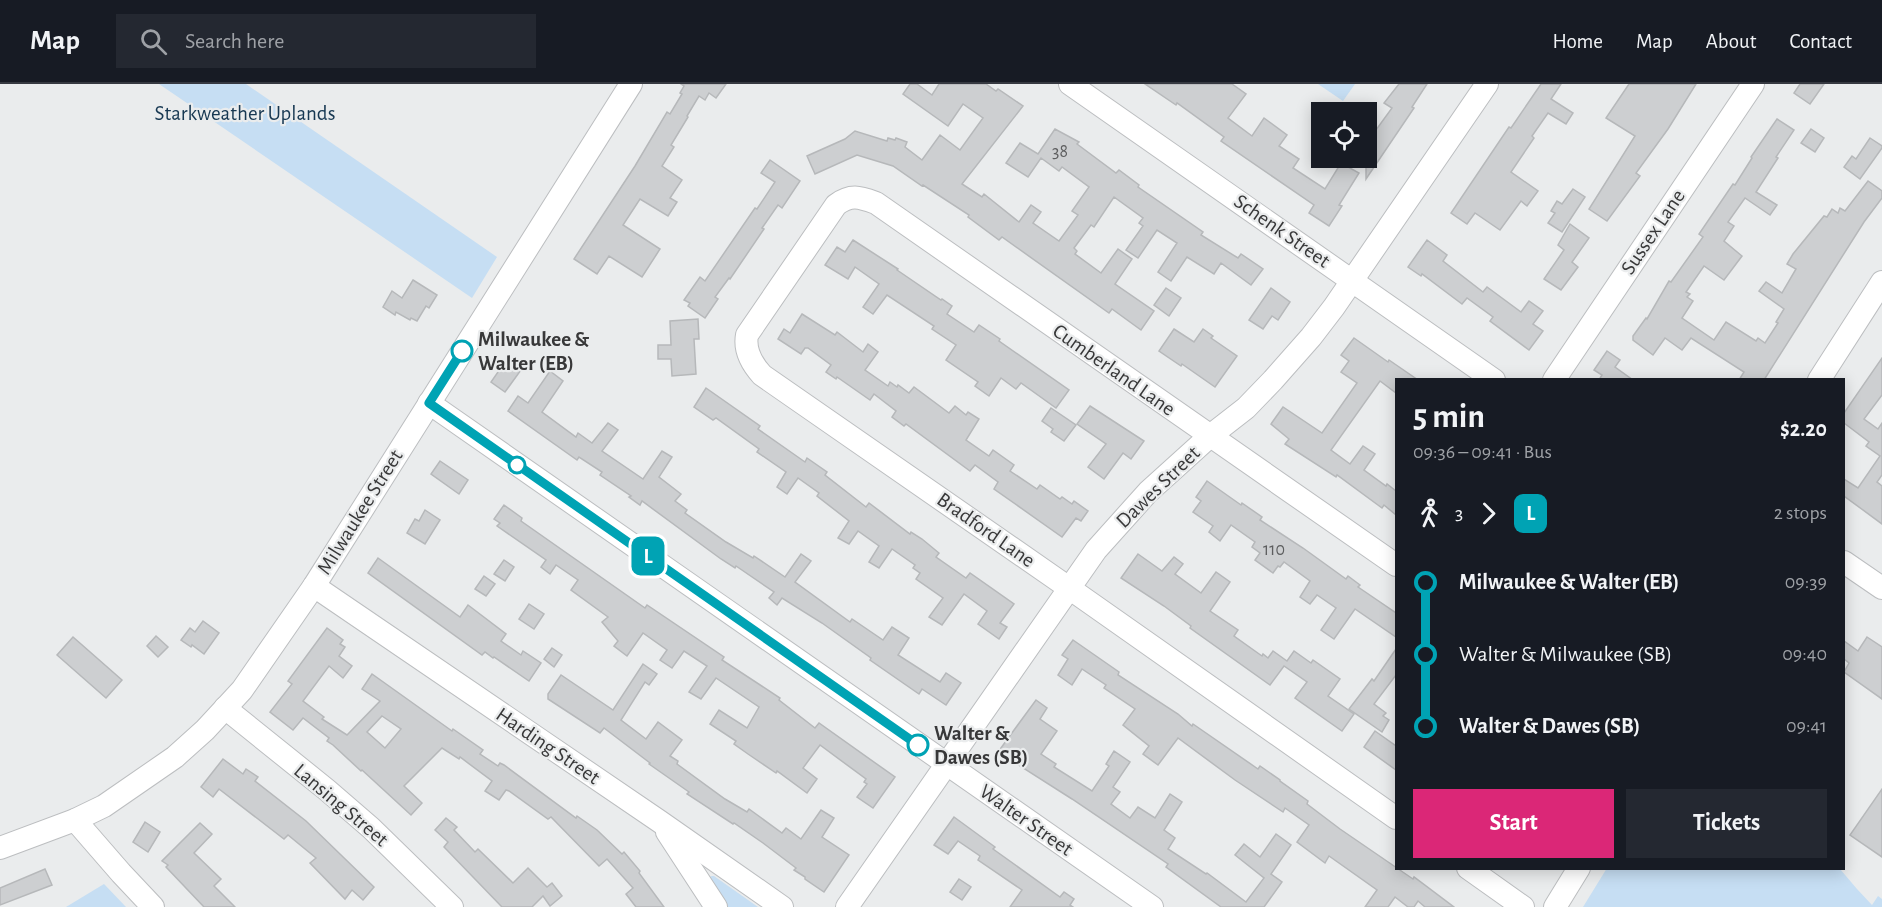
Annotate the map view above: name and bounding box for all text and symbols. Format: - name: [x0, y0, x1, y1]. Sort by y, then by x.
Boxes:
- search box: [116, 14, 536, 68]
- icon: search: [137, 25, 170, 58]
- text: Map: [30, 27, 80, 55]
- text: Search here: [185, 30, 284, 52]
- text: Home: [1552, 31, 1603, 52]
- text: Map: [1636, 31, 1673, 52]
- text: About: [1706, 31, 1756, 52]
- text: Contact: [1789, 31, 1852, 52]
- map controls: [1311, 102, 1377, 168]
- button: locate: [1311, 102, 1377, 168]
- park label: Starkweather Uplands: [155, 103, 335, 124]
- house number: 38: [1052, 143, 1068, 161]
- street label: Sussex Lane: [1617, 186, 1689, 278]
- street label: Schenk Street: [1230, 190, 1334, 272]
- street label: Cumberland Lane: [1049, 320, 1179, 420]
- place label: Milwaukee & Walter (EB): [478, 329, 589, 374]
- marker: Milwaukee & Walter (EB): [451, 340, 473, 362]
- text: 5 min: [1413, 401, 1485, 434]
- text: $2.20: [1780, 418, 1827, 440]
- street label: Dawes Street: [1112, 442, 1204, 532]
- text: 09:36 – 09:41 · Bus: [1413, 442, 1552, 462]
- street label: Milwaukee Street: [313, 446, 407, 578]
- unlabelled marker: [508, 456, 526, 474]
- street label: Bradford Lane: [933, 489, 1039, 571]
- icon: walk: [1413, 497, 1446, 530]
- icon: forward: [1472, 497, 1505, 530]
- text: 3: [1455, 503, 1463, 523]
- text: L: [1526, 503, 1535, 524]
- text: 2 stops: [1774, 503, 1827, 523]
- line badge: L: [628, 536, 668, 576]
- house number: 110: [1263, 541, 1285, 559]
- text: L: [643, 546, 653, 567]
- text: Milwaukee & Walter (EB): [1459, 571, 1679, 593]
- text: 09:39: [1785, 572, 1827, 592]
- text: Walter & Milwaukee (SB): [1459, 643, 1672, 665]
- text: 09:40: [1782, 644, 1827, 664]
- street label: Harding Street: [492, 704, 604, 788]
- text: Walter & Dawes (SB): [1459, 715, 1640, 737]
- text: 09:41: [1786, 716, 1827, 736]
- place label: Walter & Dawes (SB): [934, 723, 1028, 768]
- marker: Walter & Dawes (SB): [907, 734, 929, 756]
- street label: Lansing Street: [290, 760, 392, 850]
- street label: Walter Street: [976, 780, 1077, 860]
- button: Start: [1413, 789, 1614, 858]
- button: Tickets: [1626, 789, 1827, 858]

